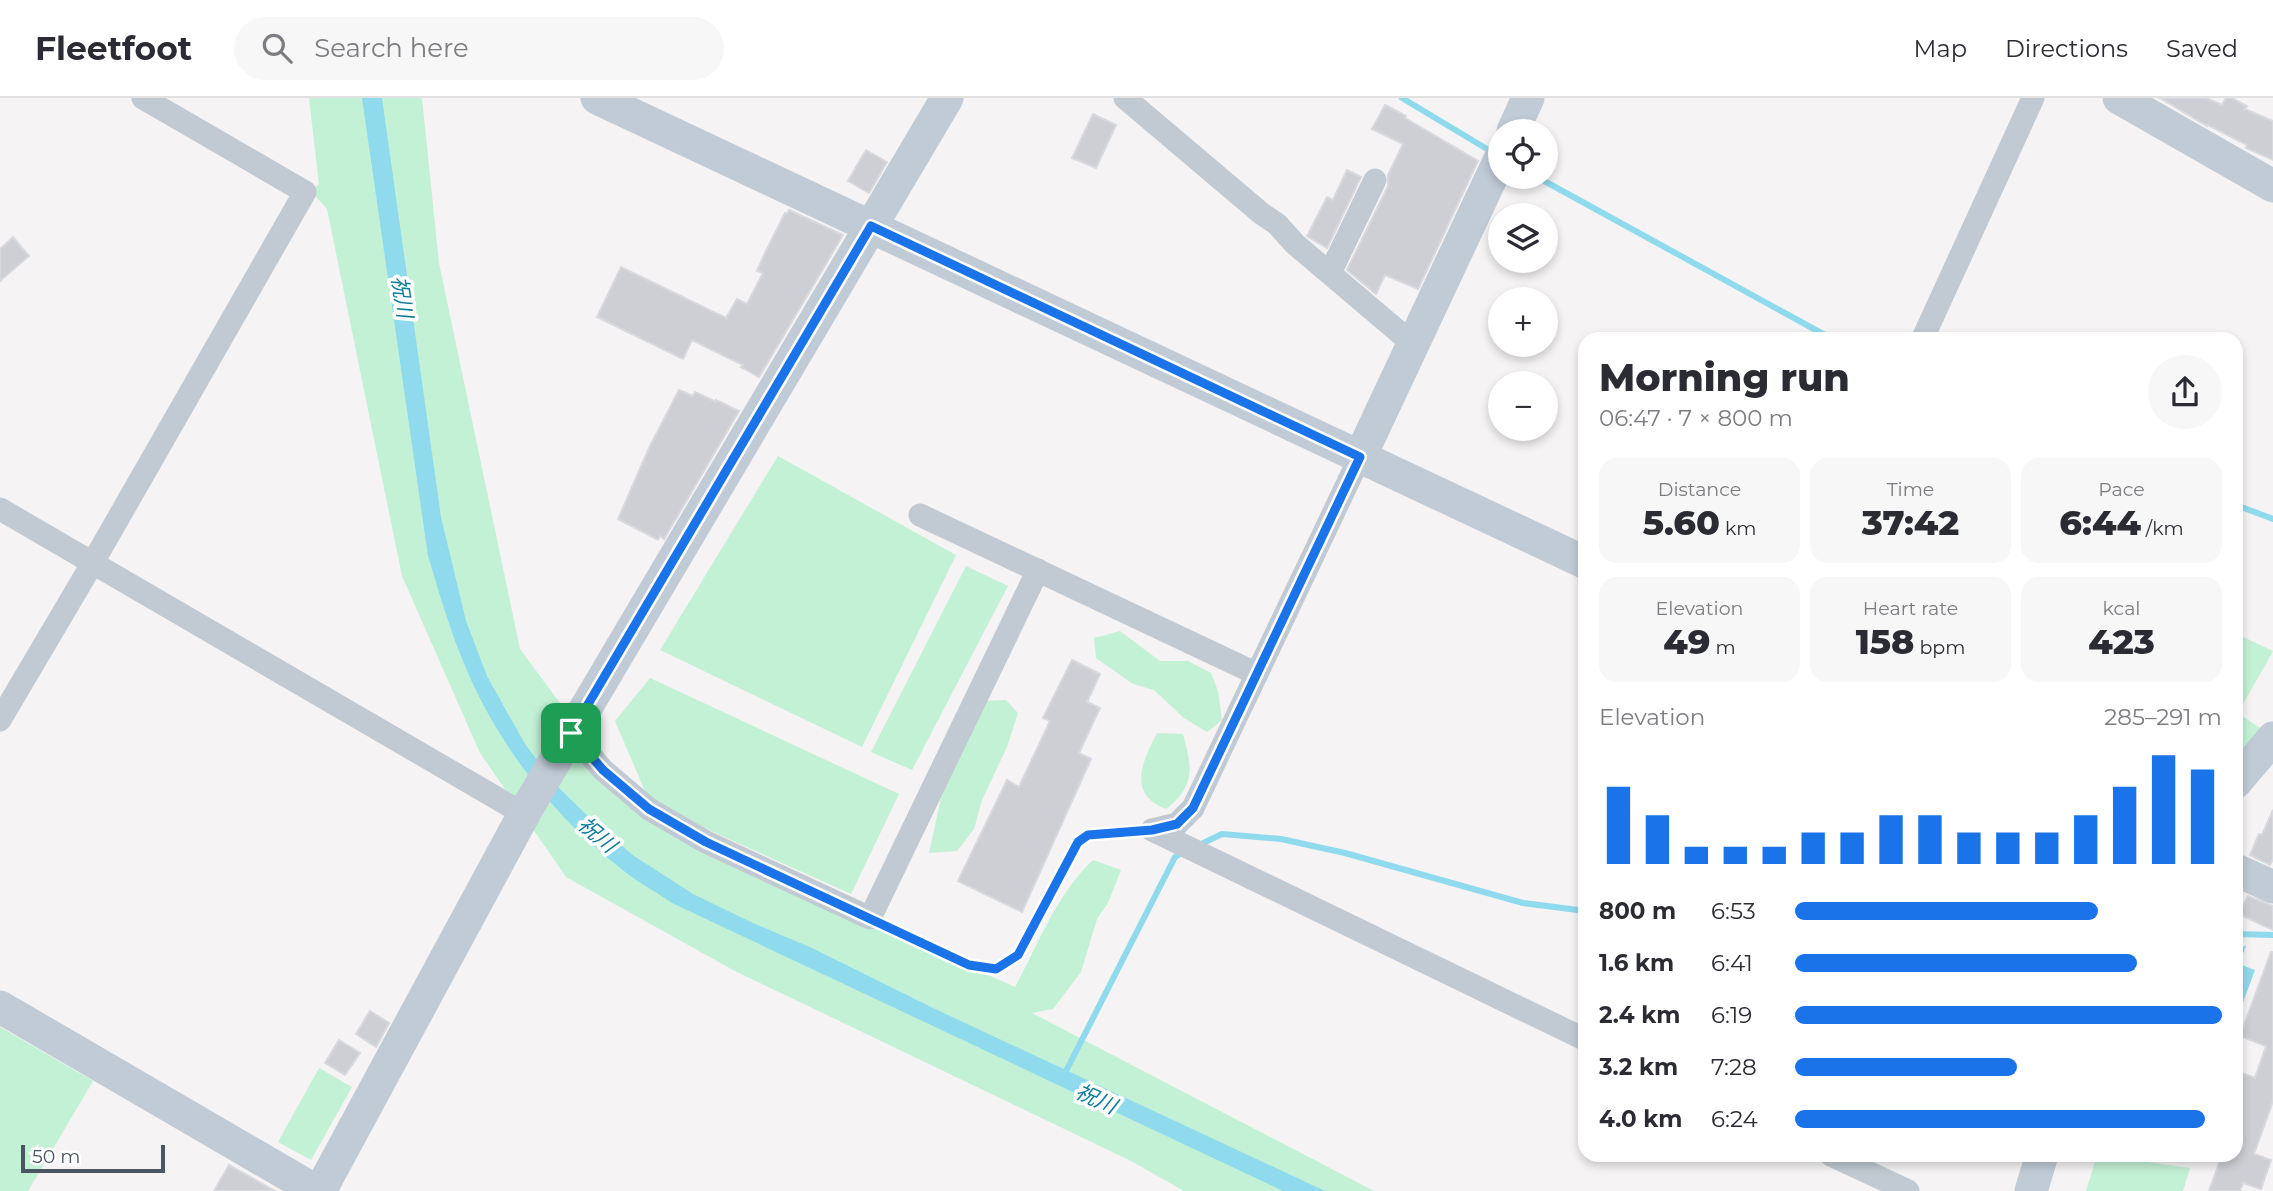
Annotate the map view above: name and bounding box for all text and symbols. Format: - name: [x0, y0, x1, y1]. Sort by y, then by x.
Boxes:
- search box: [234, 17, 724, 80]
- text: Fleetfoot: [35, 28, 192, 68]
- icon: search: [258, 29, 296, 67]
- text: Search here: [314, 32, 469, 64]
- text: Map: [1914, 34, 1967, 63]
- text: Directions: [2005, 34, 2128, 63]
- text: Saved: [2166, 34, 2238, 63]
- map controls: [1488, 119, 1558, 441]
- button: locate: [1488, 119, 1558, 189]
- button: layers: [1488, 203, 1558, 273]
- water label: 祝川: [387, 274, 418, 322]
- button: +: [1488, 287, 1558, 357]
- text: Morning run: [1599, 354, 1850, 401]
- button: share: [2148, 355, 2222, 429]
- button: −: [1488, 371, 1558, 441]
- text: 06:47 · 7 × 800 m: [1599, 404, 1793, 432]
- text: Distance: [1658, 478, 1741, 501]
- text: Time: [1887, 478, 1934, 501]
- text: Pace: [2098, 478, 2145, 501]
- text: 5.60: [1643, 501, 1720, 544]
- text: 37:42: [1862, 501, 1959, 544]
- text: 6:44: [2059, 501, 2141, 544]
- text: km: [1720, 517, 1756, 540]
- text: /km: [2141, 517, 2184, 540]
- text: Elevation: [1656, 597, 1743, 620]
- text: Heart rate: [1863, 597, 1958, 620]
- text: kcal: [2103, 597, 2140, 620]
- text: 49: [1663, 620, 1711, 663]
- text: 158: [1856, 620, 1914, 663]
- text: 423: [2088, 620, 2155, 663]
- text: m: [1711, 636, 1736, 659]
- text: bpm: [1914, 636, 1965, 659]
- pin: [541, 703, 601, 763]
- text: Elevation: [1599, 703, 1705, 731]
- text: 285–291 m: [2104, 703, 2222, 731]
- icon: arrive: [552, 714, 590, 752]
- water label: 祝川: [573, 812, 623, 859]
- text: 800 m: [1599, 897, 1676, 925]
- text: 6:53: [1711, 897, 1756, 925]
- text: 1.6 km: [1599, 949, 1674, 977]
- text: 6:41: [1711, 949, 1753, 977]
- text: 2.4 km: [1599, 1001, 1680, 1029]
- text: 6:19: [1711, 1001, 1752, 1029]
- text: 3.2 km: [1599, 1053, 1678, 1081]
- text: 7:28: [1711, 1053, 1757, 1081]
- water label: 祝川: [1072, 1079, 1122, 1119]
- text: 4.0 km: [1599, 1105, 1682, 1133]
- text: 6:24: [1711, 1105, 1758, 1133]
- scale bar: [21, 1142, 164, 1174]
- text: 50 m: [32, 1145, 80, 1168]

